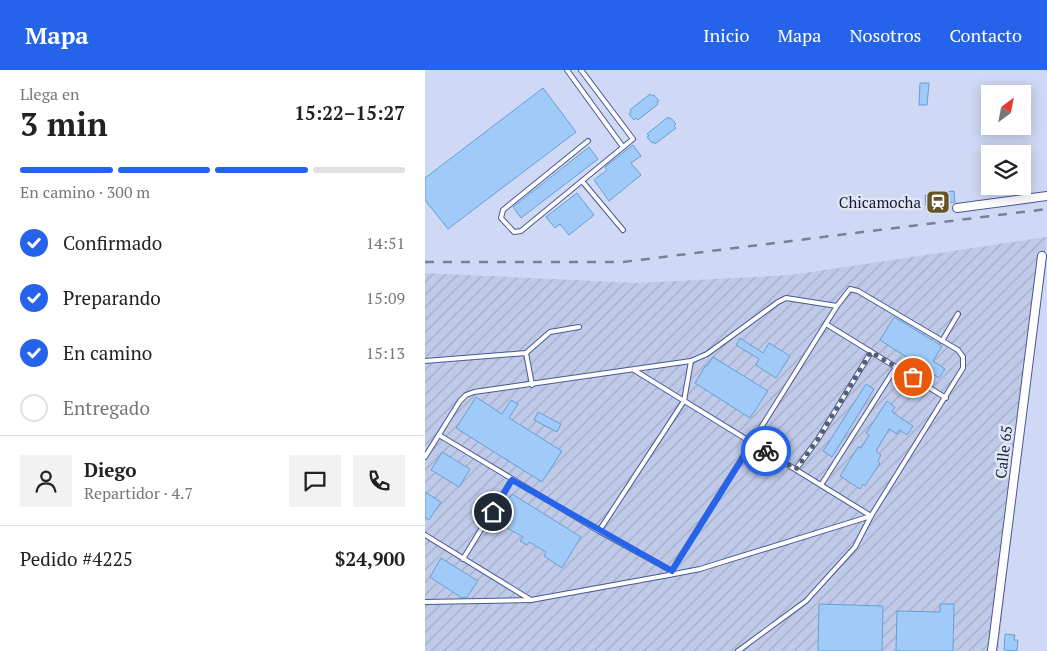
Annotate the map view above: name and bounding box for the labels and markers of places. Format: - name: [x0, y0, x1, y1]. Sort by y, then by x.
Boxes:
- station icon: Chicamocha: [925, 189, 951, 215]
- place label: Chicamocha: [839, 192, 921, 212]
- pin: [892, 356, 934, 398]
- pin: [472, 491, 514, 533]

